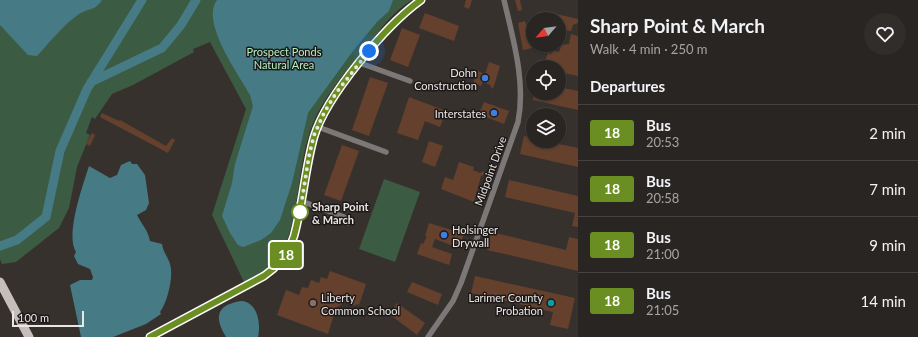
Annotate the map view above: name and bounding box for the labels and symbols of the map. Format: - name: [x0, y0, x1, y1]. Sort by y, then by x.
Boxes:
- north arrow: [526, 12, 566, 52]
- your location: [359, 41, 379, 61]
- park label: Prospect Ponds Natural Area: [247, 45, 322, 71]
- place label: Dohn Construction: [414, 66, 477, 92]
- marker: Dohn Construction: [480, 73, 490, 83]
- place label: Interstates: [435, 107, 486, 120]
- marker: Interstates: [489, 108, 499, 118]
- street label: Midpoint Drive: [471, 134, 509, 208]
- place label: Sharp Point & March: [312, 200, 370, 226]
- marker: Sharp Point & March: [291, 203, 309, 221]
- place label: Holsinger Drywall: [452, 223, 498, 249]
- marker: Holsinger Drywall: [439, 230, 449, 240]
- line badge: 18: [268, 242, 304, 268]
- place label: Liberty Common School: [321, 291, 400, 317]
- place label: Larimer County Probation: [469, 291, 543, 317]
- marker: Liberty Common School: [308, 298, 318, 308]
- marker: Larimer County Probation: [546, 298, 556, 308]
- scale bar: [12, 309, 84, 328]

